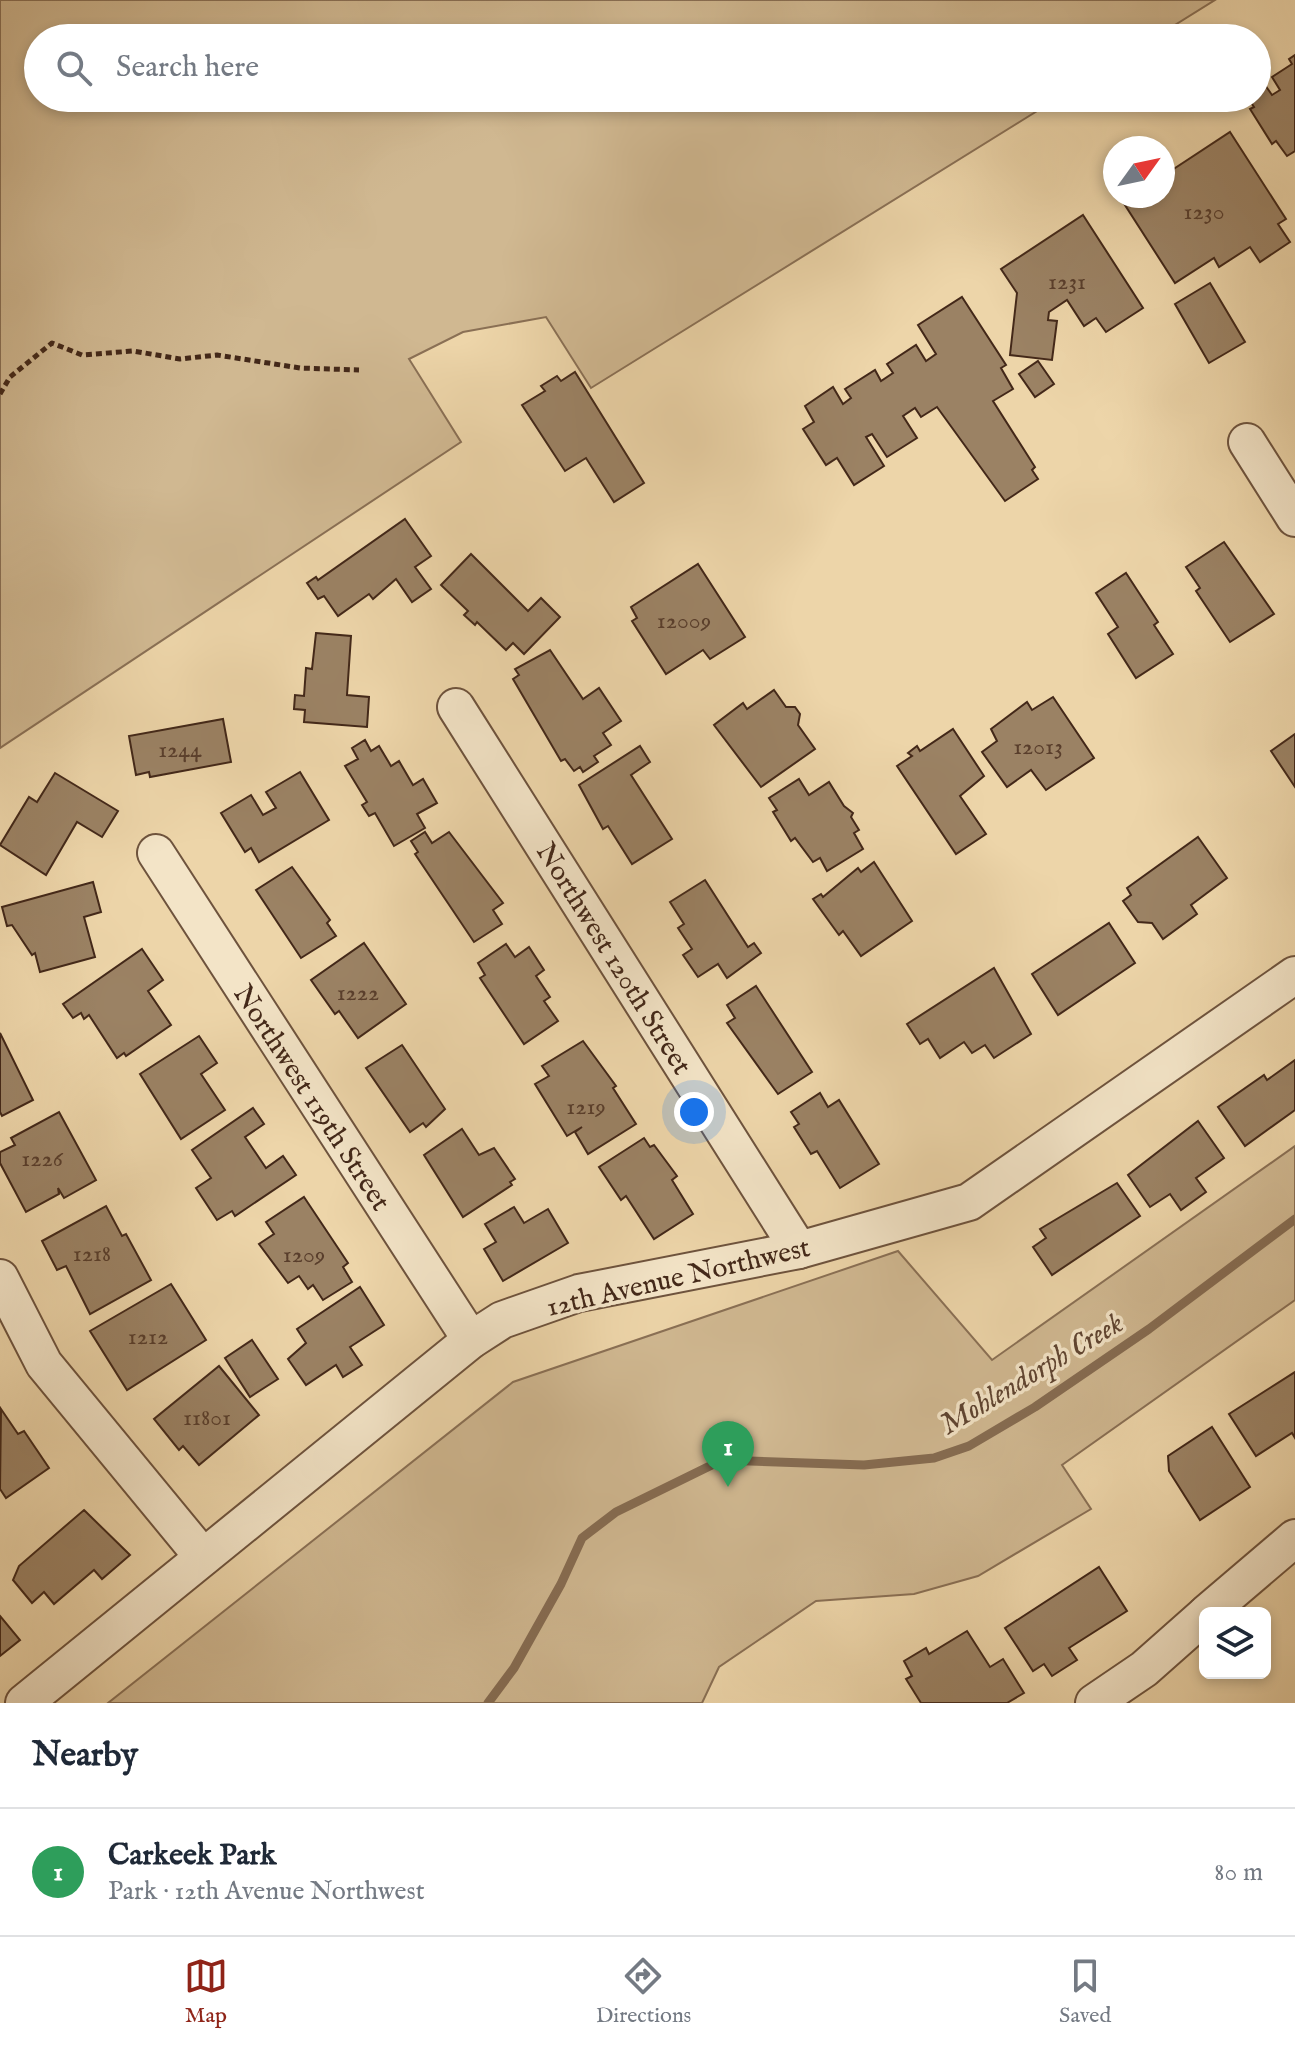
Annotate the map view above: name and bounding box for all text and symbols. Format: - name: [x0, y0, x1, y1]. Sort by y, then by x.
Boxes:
- search box: [24, 24, 1271, 112]
- icon: search: [52, 46, 96, 90]
- text: Search here: [116, 49, 259, 87]
- north arrow: [1103, 136, 1175, 208]
- house number: 1230: [1184, 197, 1224, 228]
- house number: 1231: [1048, 267, 1086, 298]
- house number: 12009: [657, 606, 711, 637]
- house number: 12013: [1013, 732, 1063, 763]
- house number: 1244: [158, 735, 202, 766]
- street label: Northwest 120th Street: [527, 837, 699, 1082]
- house number: 1222: [337, 978, 379, 1009]
- street label: Northwest 119th Street: [225, 979, 397, 1218]
- house number: 1219: [566, 1092, 606, 1123]
- your location: [674, 1092, 714, 1132]
- house number: 1226: [21, 1144, 64, 1175]
- street label: 12th Avenue Northwest: [543, 1231, 814, 1326]
- house number: 1218: [73, 1239, 111, 1270]
- house number: 1209: [283, 1240, 325, 1271]
- water label: Mohlendorph Creek: [933, 1305, 1131, 1444]
- house number: 1212: [128, 1322, 168, 1353]
- house number: 11801: [183, 1403, 231, 1434]
- pin: 1: [702, 1421, 754, 1487]
- map controls: [1199, 1607, 1271, 1679]
- button: layers: [1199, 1607, 1271, 1679]
- text: Nearby: [32, 1734, 138, 1777]
- text: Carkeek Park: [108, 1837, 276, 1875]
- text: 1: [53, 1856, 63, 1889]
- text: 80 m: [1214, 1856, 1263, 1889]
- text: Park · 12th Avenue Northwest: [108, 1875, 425, 1908]
- tab: Map: [184, 1954, 228, 2030]
- tab: Directions: [596, 1954, 691, 2030]
- tab: Saved: [1059, 1954, 1111, 2030]

